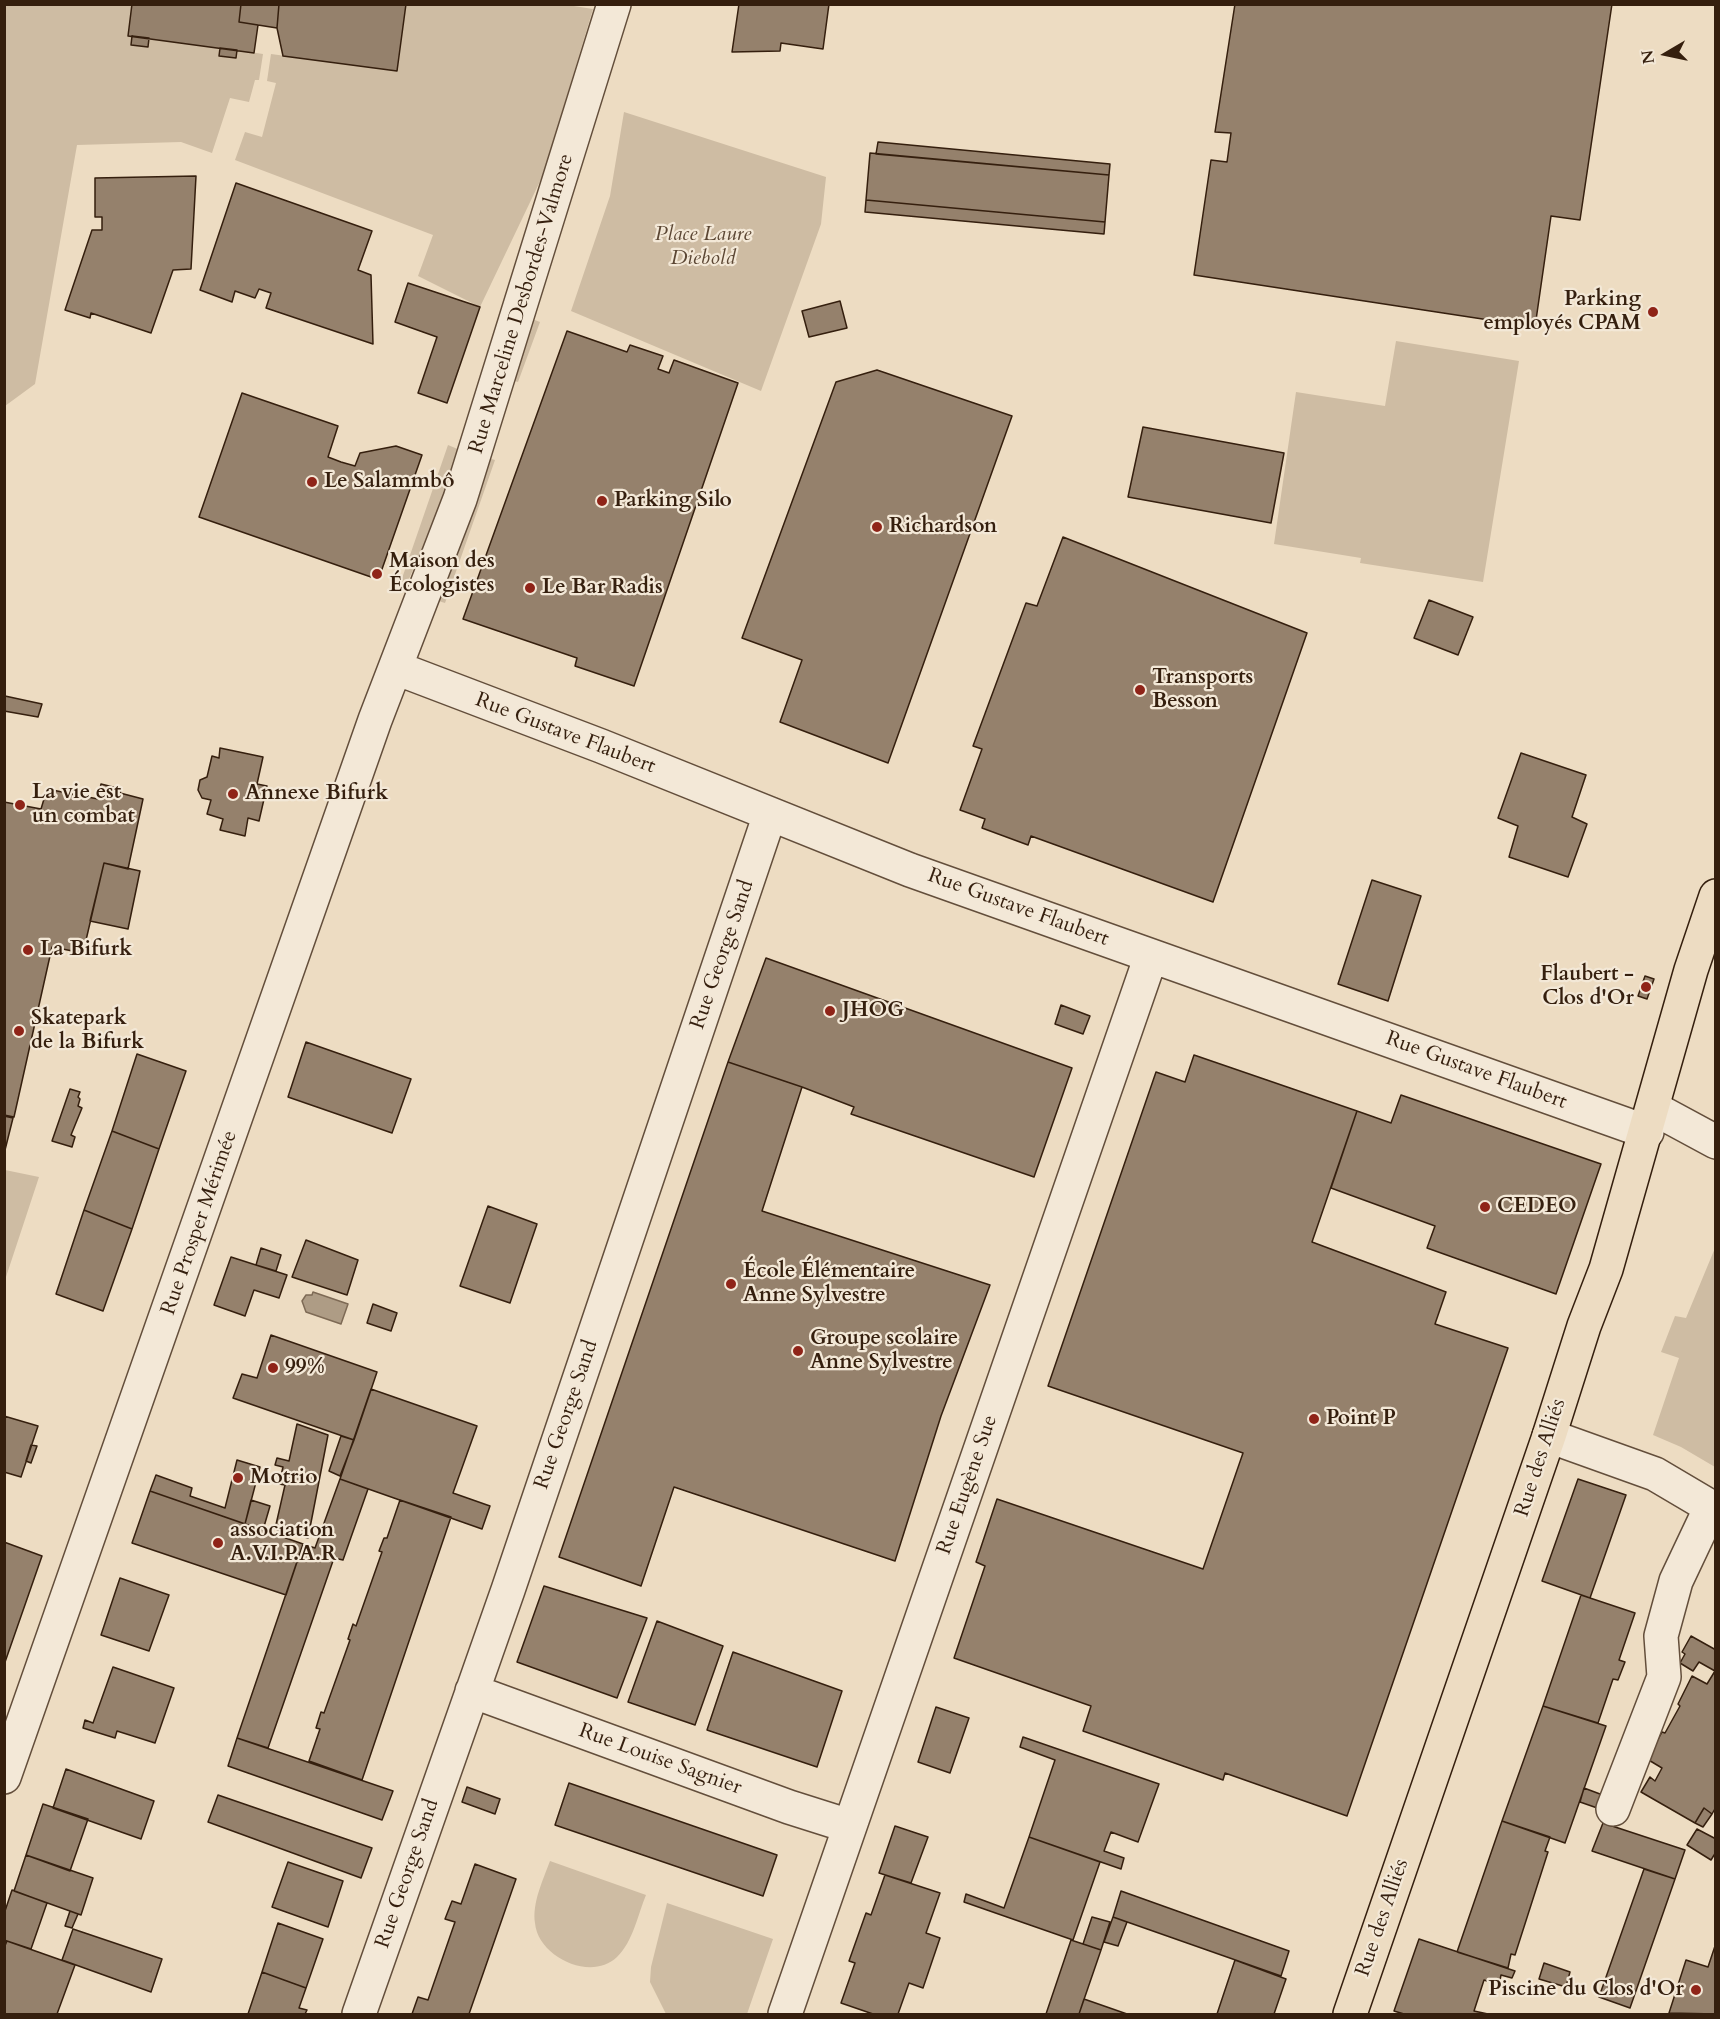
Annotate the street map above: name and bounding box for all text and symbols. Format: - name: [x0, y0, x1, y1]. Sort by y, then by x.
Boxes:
- north arrow: [1636, 24, 1696, 84]
- text: N: [1636, 48, 1660, 65]
- street label: Rue Marceline Desbordes-Valmore: [464, 151, 580, 457]
- park label: Place Laure Diebold: [655, 222, 751, 272]
- place label: Parking employés CPAM: [1483, 287, 1641, 337]
- marker: Parking employés CPAM: [1646, 305, 1660, 319]
- place label: Le Salammbô: [324, 469, 454, 495]
- marker: Le Salammbô: [305, 475, 319, 489]
- place label: Parking Silo: [614, 488, 732, 514]
- marker: Parking Silo: [595, 494, 609, 508]
- place label: Richardson: [889, 514, 997, 540]
- marker: Richardson: [870, 520, 884, 534]
- place label: Maison des Écologistes: [389, 549, 495, 599]
- marker: Maison des Écologistes: [370, 567, 384, 581]
- place label: Le Bar Radis: [542, 575, 663, 601]
- marker: Le Bar Radis: [523, 581, 537, 595]
- place label: Transports Besson: [1152, 665, 1253, 715]
- marker: Transports Besson: [1133, 683, 1147, 697]
- street label: Rue Gustave Flaubert: [471, 688, 659, 780]
- place label: La vie est un combat: [32, 780, 135, 830]
- place label: Annexe Bifurk: [245, 781, 388, 807]
- marker: Annexe Bifurk: [226, 787, 240, 801]
- marker: La vie est un combat: [13, 798, 27, 812]
- street label: Rue Gustave Flaubert: [924, 864, 1112, 952]
- street label: Rue George Sand: [686, 877, 760, 1033]
- place label: La Bifurk: [40, 937, 132, 963]
- marker: La Bifurk: [21, 943, 35, 957]
- place label: Flaubert - Clos d'Or: [1540, 962, 1634, 1012]
- marker: Flaubert - Clos d'Or: [1639, 980, 1653, 994]
- place label: JHOG: [842, 998, 904, 1024]
- marker: JHOG: [823, 1004, 837, 1018]
- place label: Skatepark de la Bifurk: [31, 1006, 144, 1056]
- marker: Skatepark de la Bifurk: [12, 1024, 26, 1038]
- street label: Rue Gustave Flaubert: [1382, 1027, 1570, 1115]
- street label: Rue Prosper Mérimée: [157, 1127, 243, 1319]
- place label: CEDEO: [1497, 1194, 1577, 1220]
- marker: CEDEO: [1478, 1200, 1492, 1214]
- place label: École Élémentaire Anne Sylvestre: [743, 1259, 915, 1309]
- marker: École Élémentaire Anne Sylvestre: [724, 1277, 738, 1291]
- place label: Groupe scolaire Anne Sylvestre: [810, 1326, 958, 1376]
- street label: Rue George Sand: [530, 1337, 604, 1493]
- marker: Groupe scolaire Anne Sylvestre: [791, 1344, 805, 1358]
- place label: 99%: [285, 1355, 325, 1381]
- marker: 99%: [266, 1361, 280, 1375]
- street label: Rue des Alliés: [1510, 1396, 1572, 1520]
- place label: Point P: [1326, 1406, 1396, 1432]
- street label: Rue Eugène Sue: [932, 1412, 1004, 1558]
- marker: Point P: [1307, 1412, 1321, 1426]
- place label: Motrio: [250, 1465, 317, 1491]
- marker: Motrio: [231, 1471, 245, 1485]
- place label: association A.V.I.P.A.R: [230, 1518, 336, 1568]
- marker: association A.V.I.P.A.R: [211, 1536, 225, 1550]
- street label: Rue Louise Sagnier: [575, 1719, 745, 1801]
- street label: Rue George Sand: [371, 1796, 445, 1952]
- street label: Rue des Alliés: [1351, 1856, 1415, 1980]
- place label: Piscine du Clos d'Or: [1488, 1977, 1684, 2003]
- marker: Piscine du Clos d'Or: [1689, 1983, 1703, 1997]

